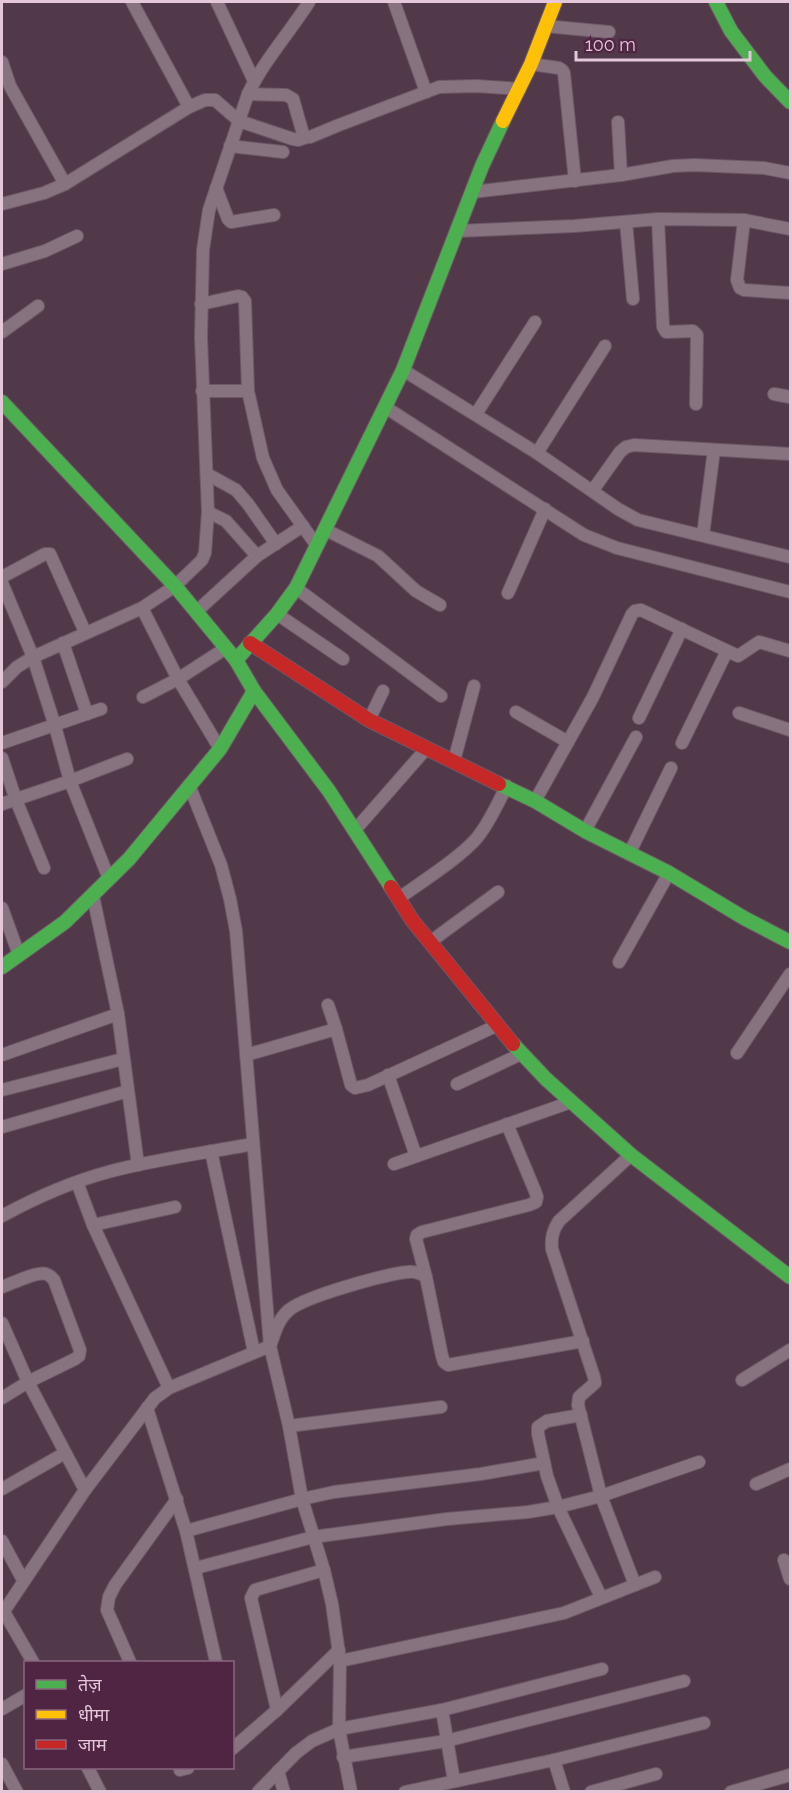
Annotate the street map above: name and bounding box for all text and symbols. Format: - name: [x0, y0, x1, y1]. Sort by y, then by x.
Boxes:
- scale bar: [576, 24, 750, 62]
- text: 100 m: [585, 34, 636, 55]
- legend: [24, 1661, 234, 1769]
- text: तेज़: [78, 1674, 102, 1695]
- text: धीमा: [78, 1704, 109, 1725]
- text: जाम: [78, 1734, 108, 1755]

